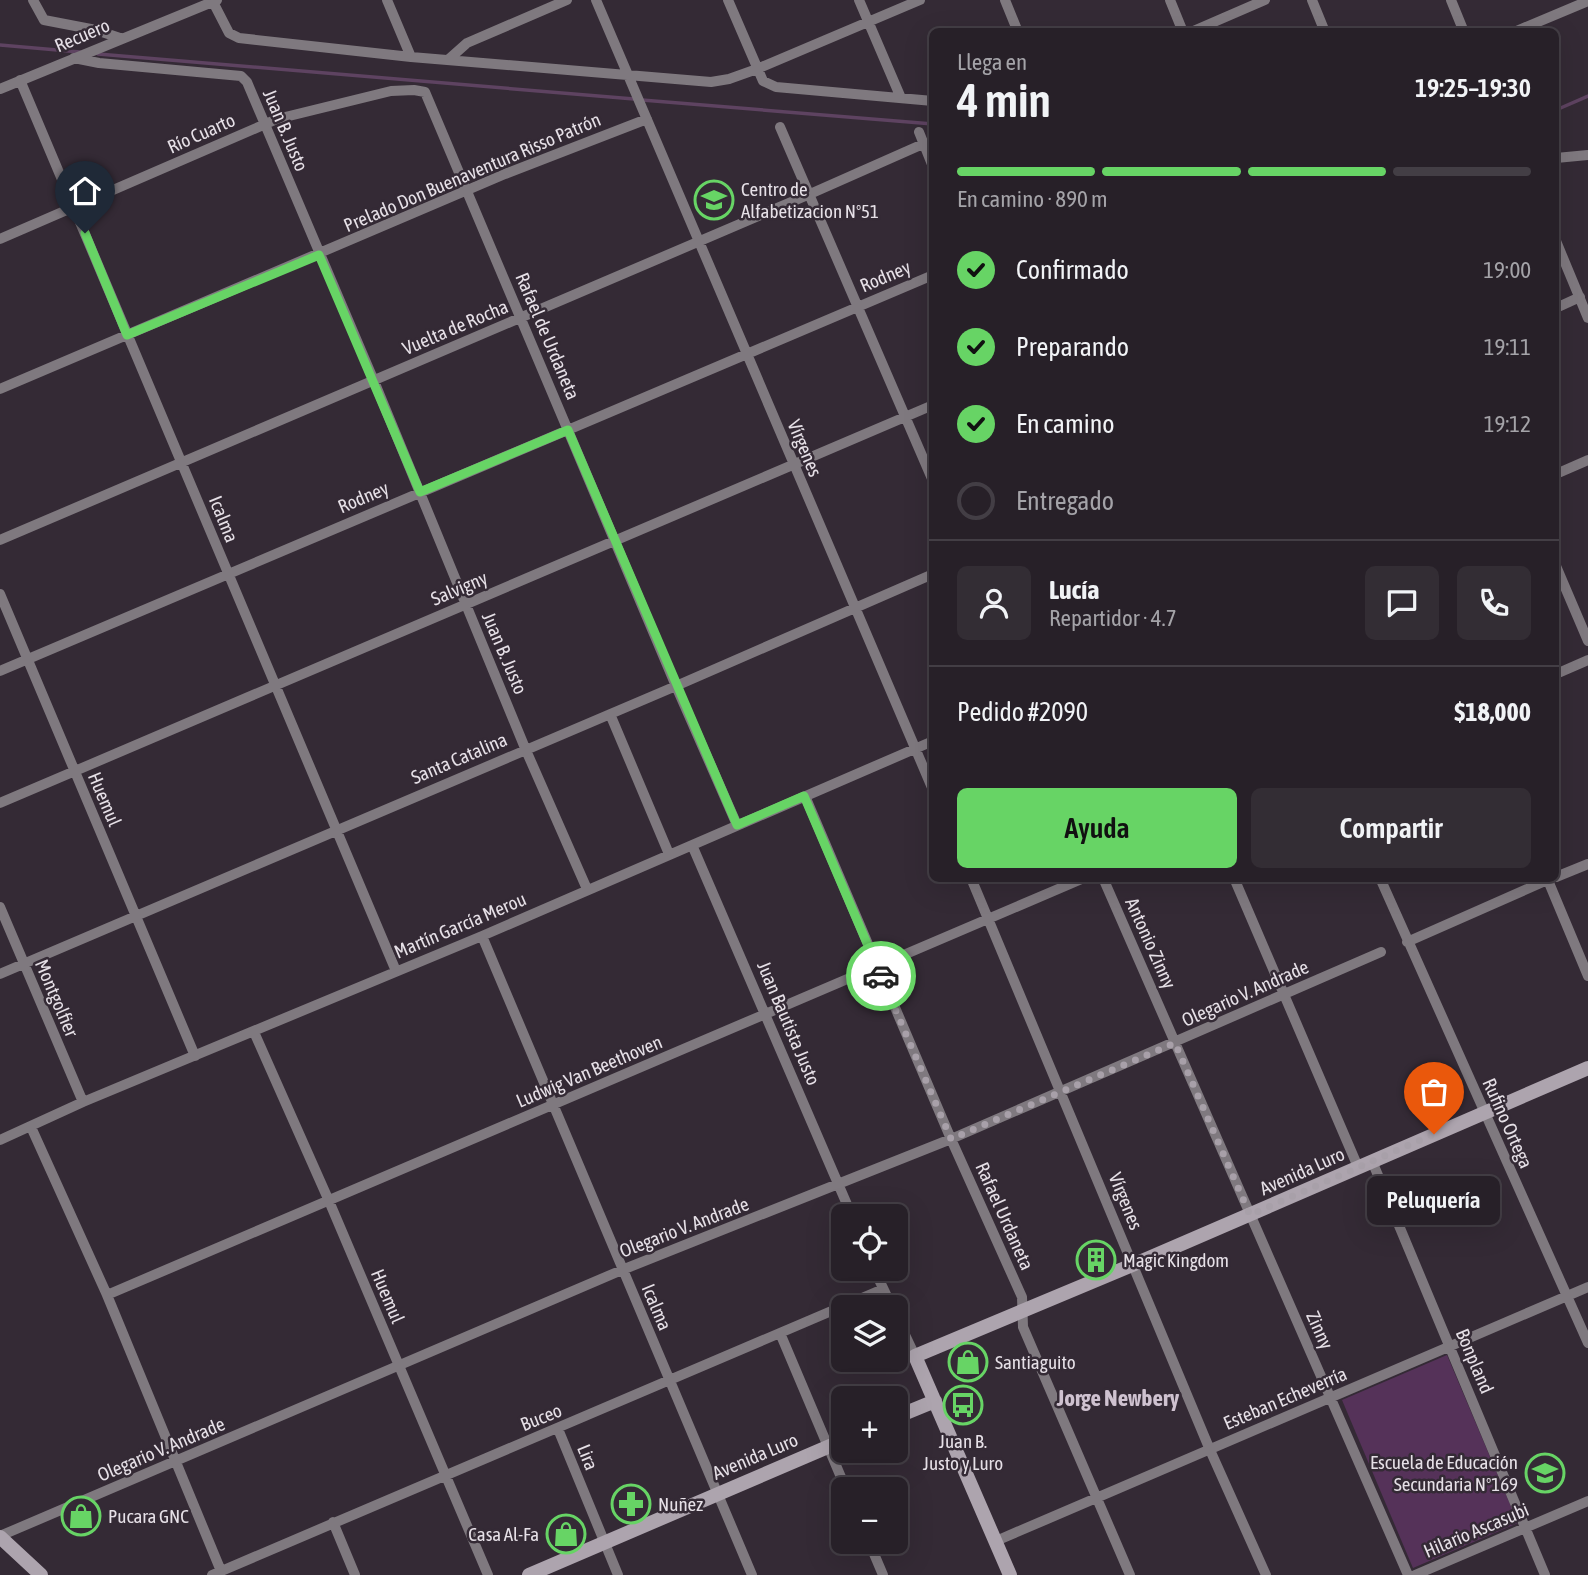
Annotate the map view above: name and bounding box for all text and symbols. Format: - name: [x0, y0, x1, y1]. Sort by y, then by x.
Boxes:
- street label: Recuero: [51, 14, 113, 56]
- text: Llega en: [957, 49, 1027, 75]
- text: 19:25–19:30: [1415, 73, 1531, 103]
- text: 4 min: [957, 74, 1051, 127]
- street label: Juan B. Justo: [259, 86, 313, 174]
- street label: Río Cuarto: [164, 108, 238, 158]
- street label: Prelado Don Buenaventura Risso Patrón: [340, 108, 604, 236]
- pin: [55, 161, 115, 233]
- icon: home: [66, 172, 104, 210]
- place label: Centro de Alfabetizacion Nº51: [741, 178, 879, 222]
- school or university icon: Centro de Alfabetizacion Nº51: [693, 179, 735, 221]
- text: En camino · 890 m: [957, 186, 1108, 212]
- icon: check: [957, 251, 995, 289]
- street label: Rodney: [856, 255, 914, 296]
- text: Confirmado: [1016, 255, 1129, 285]
- text: 19:00: [1483, 257, 1531, 283]
- street label: Rafael de Urdaneta: [511, 269, 585, 403]
- street label: Vuelta de Rocha: [399, 295, 511, 359]
- icon: check: [957, 328, 995, 366]
- text: Preparando: [1016, 332, 1129, 362]
- text: 19:11: [1484, 334, 1531, 360]
- icon: check: [957, 405, 995, 443]
- text: En camino: [1016, 409, 1115, 439]
- text: 19:12: [1484, 411, 1531, 437]
- street label: Vírgenes: [783, 416, 827, 480]
- street label: Rodney: [334, 476, 392, 517]
- text: Entregado: [1016, 486, 1114, 516]
- street label: Icalma: [205, 493, 243, 545]
- street label: Salvigny: [428, 566, 491, 610]
- button: person: [957, 566, 1031, 640]
- button: chat: [1365, 566, 1439, 640]
- button: phone: [1457, 566, 1531, 640]
- text: Lucía: [1049, 575, 1099, 605]
- text: Repartidor · 4.7: [1049, 605, 1176, 631]
- street label: Juan B. Justo: [478, 609, 532, 697]
- text: Pedido #2090: [957, 697, 1088, 727]
- text: $18,000: [1454, 697, 1531, 727]
- street label: Santa Catalina: [408, 728, 510, 788]
- street label: Huemul: [84, 769, 126, 829]
- button: Ayuda: [957, 788, 1237, 868]
- button: Compartir: [1251, 788, 1531, 868]
- street label: Martín García Merou: [391, 887, 529, 963]
- street label: Antonio Zinny: [1121, 894, 1181, 992]
- courier: [846, 941, 916, 1011]
- street label: Olegario V. Andrade: [1178, 955, 1312, 1031]
- street label: Montgolfier: [31, 956, 83, 1040]
- icon: car: [862, 957, 900, 995]
- street label: Juan Bautista Justo: [753, 958, 825, 1088]
- street label: Ludwig Van Beethoven: [513, 1030, 665, 1112]
- pin: [1404, 1062, 1464, 1134]
- icon: bag: [1415, 1073, 1453, 1111]
- street label: Rufino Ortega: [1478, 1075, 1538, 1171]
- street label: Avenida Luro: [1256, 1142, 1348, 1199]
- street label: Rafael Urdaneta: [971, 1159, 1039, 1273]
- street label: Vírgenes: [1105, 1169, 1147, 1233]
- callout: Peluquería: [1368, 1176, 1500, 1225]
- text: Peluquería: [1387, 1187, 1480, 1213]
- street label: Olegario V. Andrade: [616, 1192, 752, 1262]
- map controls: [831, 1204, 908, 1554]
- button: locate: [831, 1204, 908, 1281]
- building icon: Magic Kingdom: [1075, 1239, 1117, 1281]
- place label: Magic Kingdom: [1123, 1249, 1229, 1271]
- street label: Huemul: [367, 1266, 409, 1326]
- street label: Icalma: [637, 1280, 677, 1334]
- button: layers: [831, 1295, 908, 1372]
- street label: Zinny: [1302, 1308, 1338, 1353]
- street label: Bonpland: [1452, 1325, 1498, 1397]
- shop icon: Santiaguito: [947, 1341, 989, 1383]
- place label: Santiaguito: [995, 1351, 1076, 1373]
- street label: Esteban Echeverría: [1220, 1362, 1350, 1434]
- bus stop icon: Juan B. Justo y Luro: [942, 1384, 984, 1426]
- district label: Jorge Newbery: [1056, 1385, 1180, 1411]
- button: +: [831, 1386, 908, 1463]
- street label: Buceo: [517, 1399, 565, 1435]
- street label: Olegario V. Andrade: [94, 1412, 228, 1486]
- street label: Avenida Luro: [709, 1428, 801, 1484]
- place label: Juan B. Justo y Luro: [923, 1430, 1003, 1474]
- street label: Lira: [573, 1441, 603, 1473]
- place label: Escuela de Educación Secundaria Nº169: [1370, 1451, 1518, 1495]
- school or university icon: Escuela de Educación Secundaria Nº169: [1524, 1452, 1566, 1494]
- button: −: [831, 1477, 908, 1554]
- pharmacy icon: Nuñez: [610, 1483, 652, 1525]
- place label: Nuñez: [658, 1493, 703, 1515]
- shop icon: Pucara GNC: [60, 1495, 102, 1537]
- street label: Hilario Ascasubi: [1420, 1498, 1532, 1562]
- place label: Pucara GNC: [108, 1505, 189, 1527]
- shop icon: Casa Al-Fa: [545, 1513, 587, 1555]
- place label: Casa Al-Fa: [468, 1523, 539, 1545]

